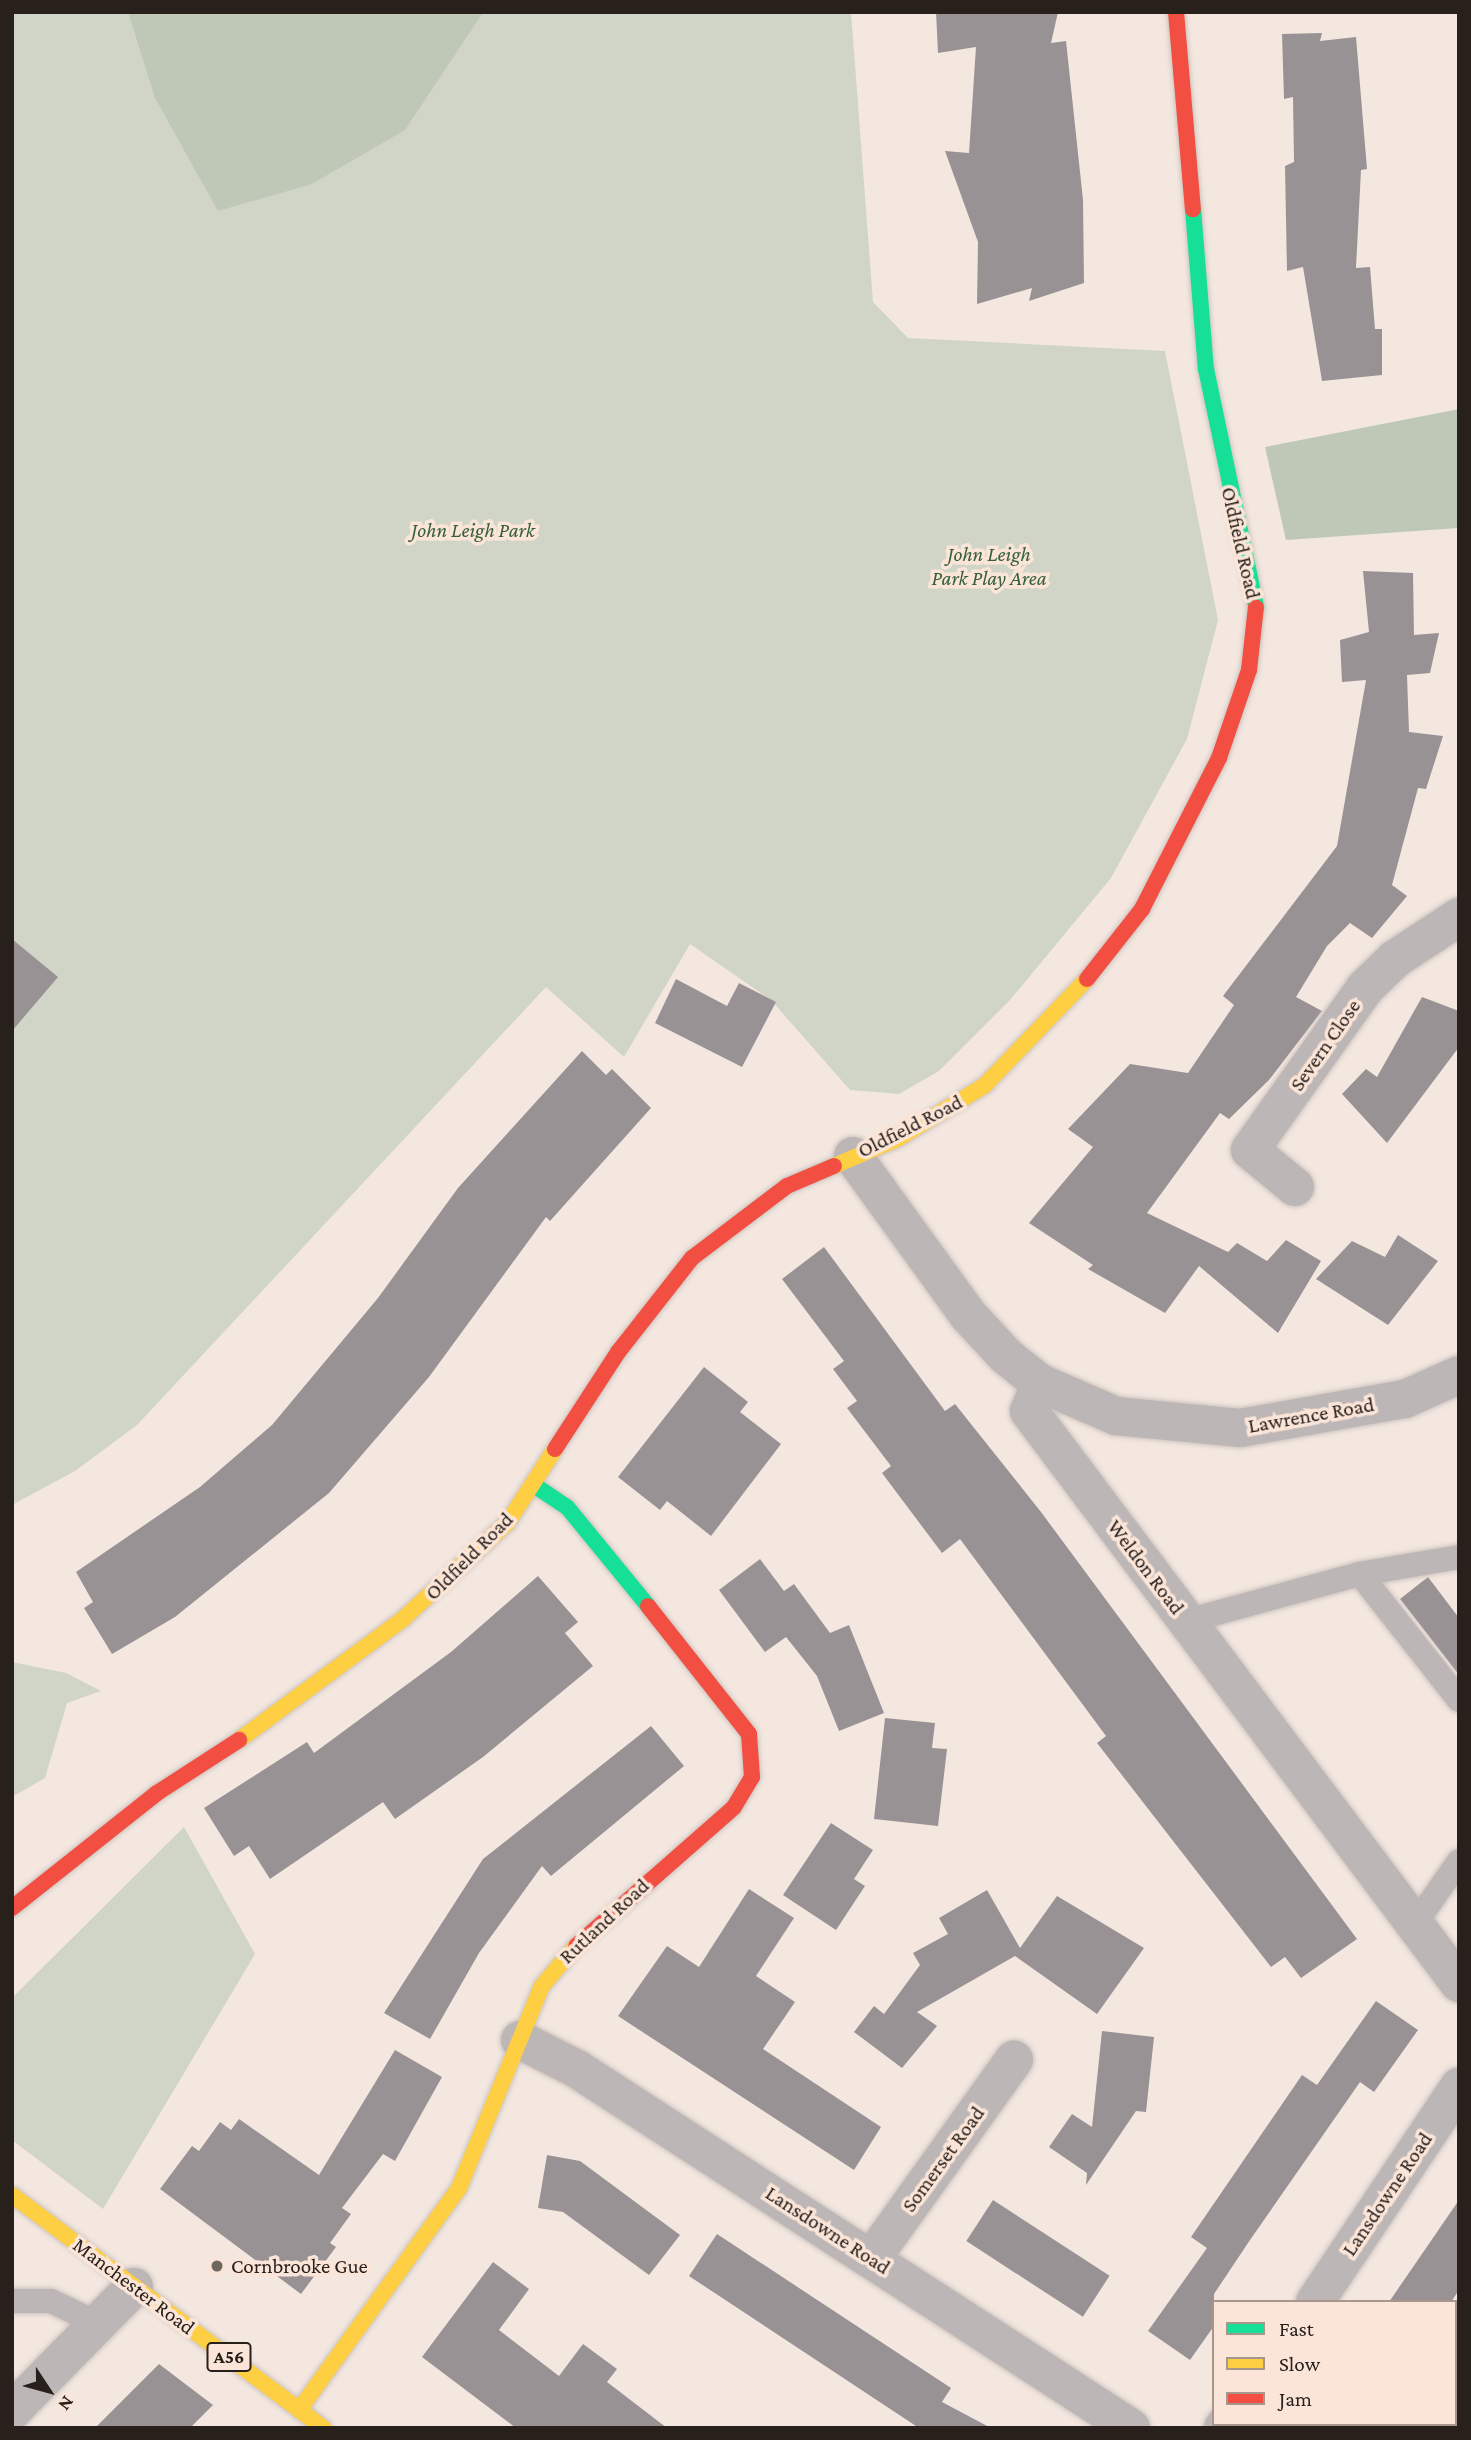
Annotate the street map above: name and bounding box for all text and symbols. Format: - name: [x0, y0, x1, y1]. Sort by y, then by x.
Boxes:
- street label: Oldfield Road: [1216, 485, 1266, 601]
- park label: John Leigh Park: [411, 517, 535, 543]
- park label: John Leigh Park Play Area: [931, 541, 1047, 591]
- street label: Severn Close: [1284, 994, 1366, 1096]
- street label: Oldfield Road: [853, 1089, 967, 1163]
- street label: Lawrence Road: [1246, 1392, 1376, 1438]
- street label: Oldfield Road: [420, 1507, 518, 1605]
- street label: Weldon Road: [1102, 1515, 1190, 1619]
- street label: Rutland Road: [554, 1873, 654, 1969]
- street label: Somerset Road: [896, 2101, 990, 2217]
- street label: Lansdowne Road: [1336, 2127, 1438, 2261]
- street label: Lansdowne Road: [761, 2180, 895, 2280]
- street label: Manchester Road: [68, 2232, 200, 2340]
- place label: Cornbrooke Gue: [231, 2253, 368, 2279]
- marker: Cornbrooke Gue: [209, 2258, 225, 2274]
- legend: [1212, 2300, 1457, 2426]
- text: Fast: [1279, 2317, 1314, 2341]
- road number: A56: [206, 2342, 252, 2372]
- text: Slow: [1279, 2352, 1320, 2376]
- north arrow: [14, 2356, 84, 2426]
- text: Jam: [1279, 2387, 1312, 2411]
- text: N: [54, 2392, 79, 2415]

